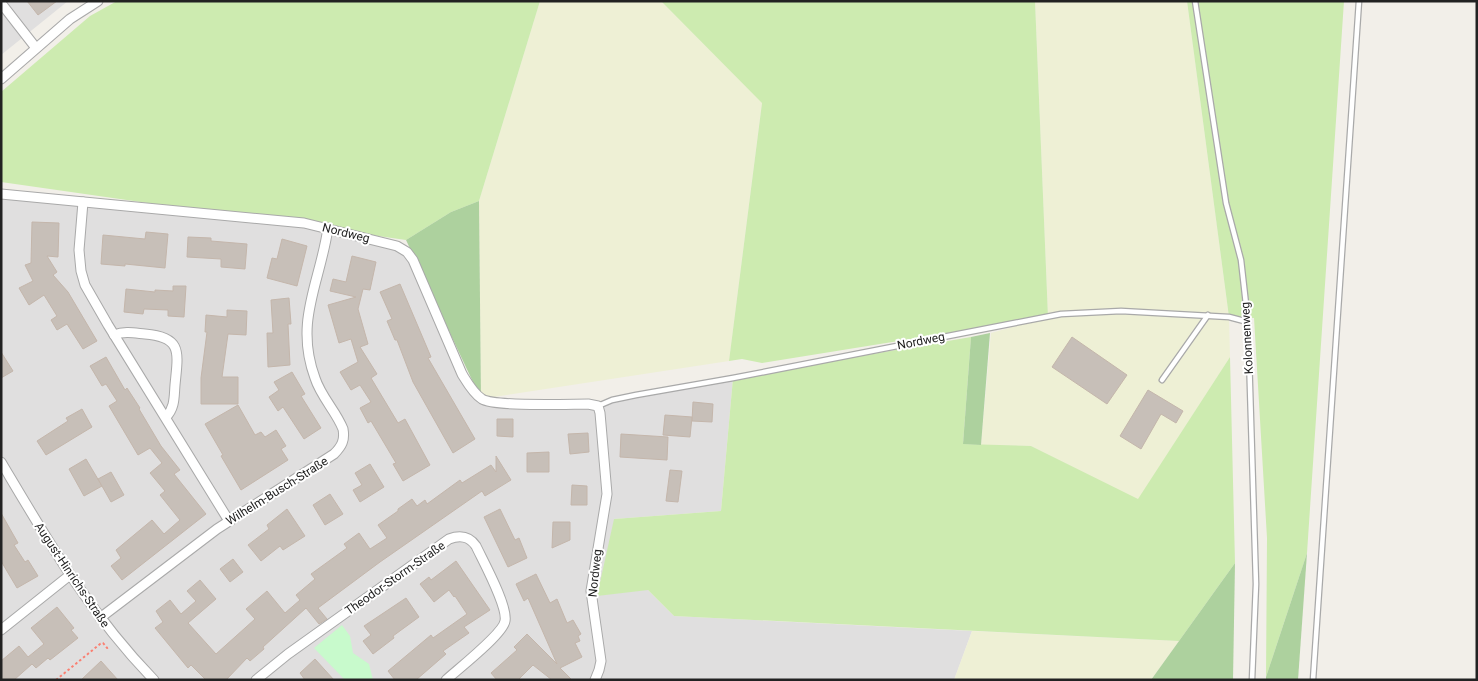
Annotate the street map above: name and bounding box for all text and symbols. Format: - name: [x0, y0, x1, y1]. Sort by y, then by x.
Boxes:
- street label: Nordweg: [321, 220, 371, 246]
- street label: Kolonnenweg: [1238, 302, 1256, 374]
- street label: Nordweg: [896, 330, 946, 352]
- street label: Wilhelm-Busch-Straße: [223, 454, 331, 528]
- street label: August-Hinrichs-Straße: [32, 520, 112, 630]
- street label: Theodor-Storm-Straße: [342, 538, 448, 618]
- street label: Nordweg: [586, 548, 604, 598]

